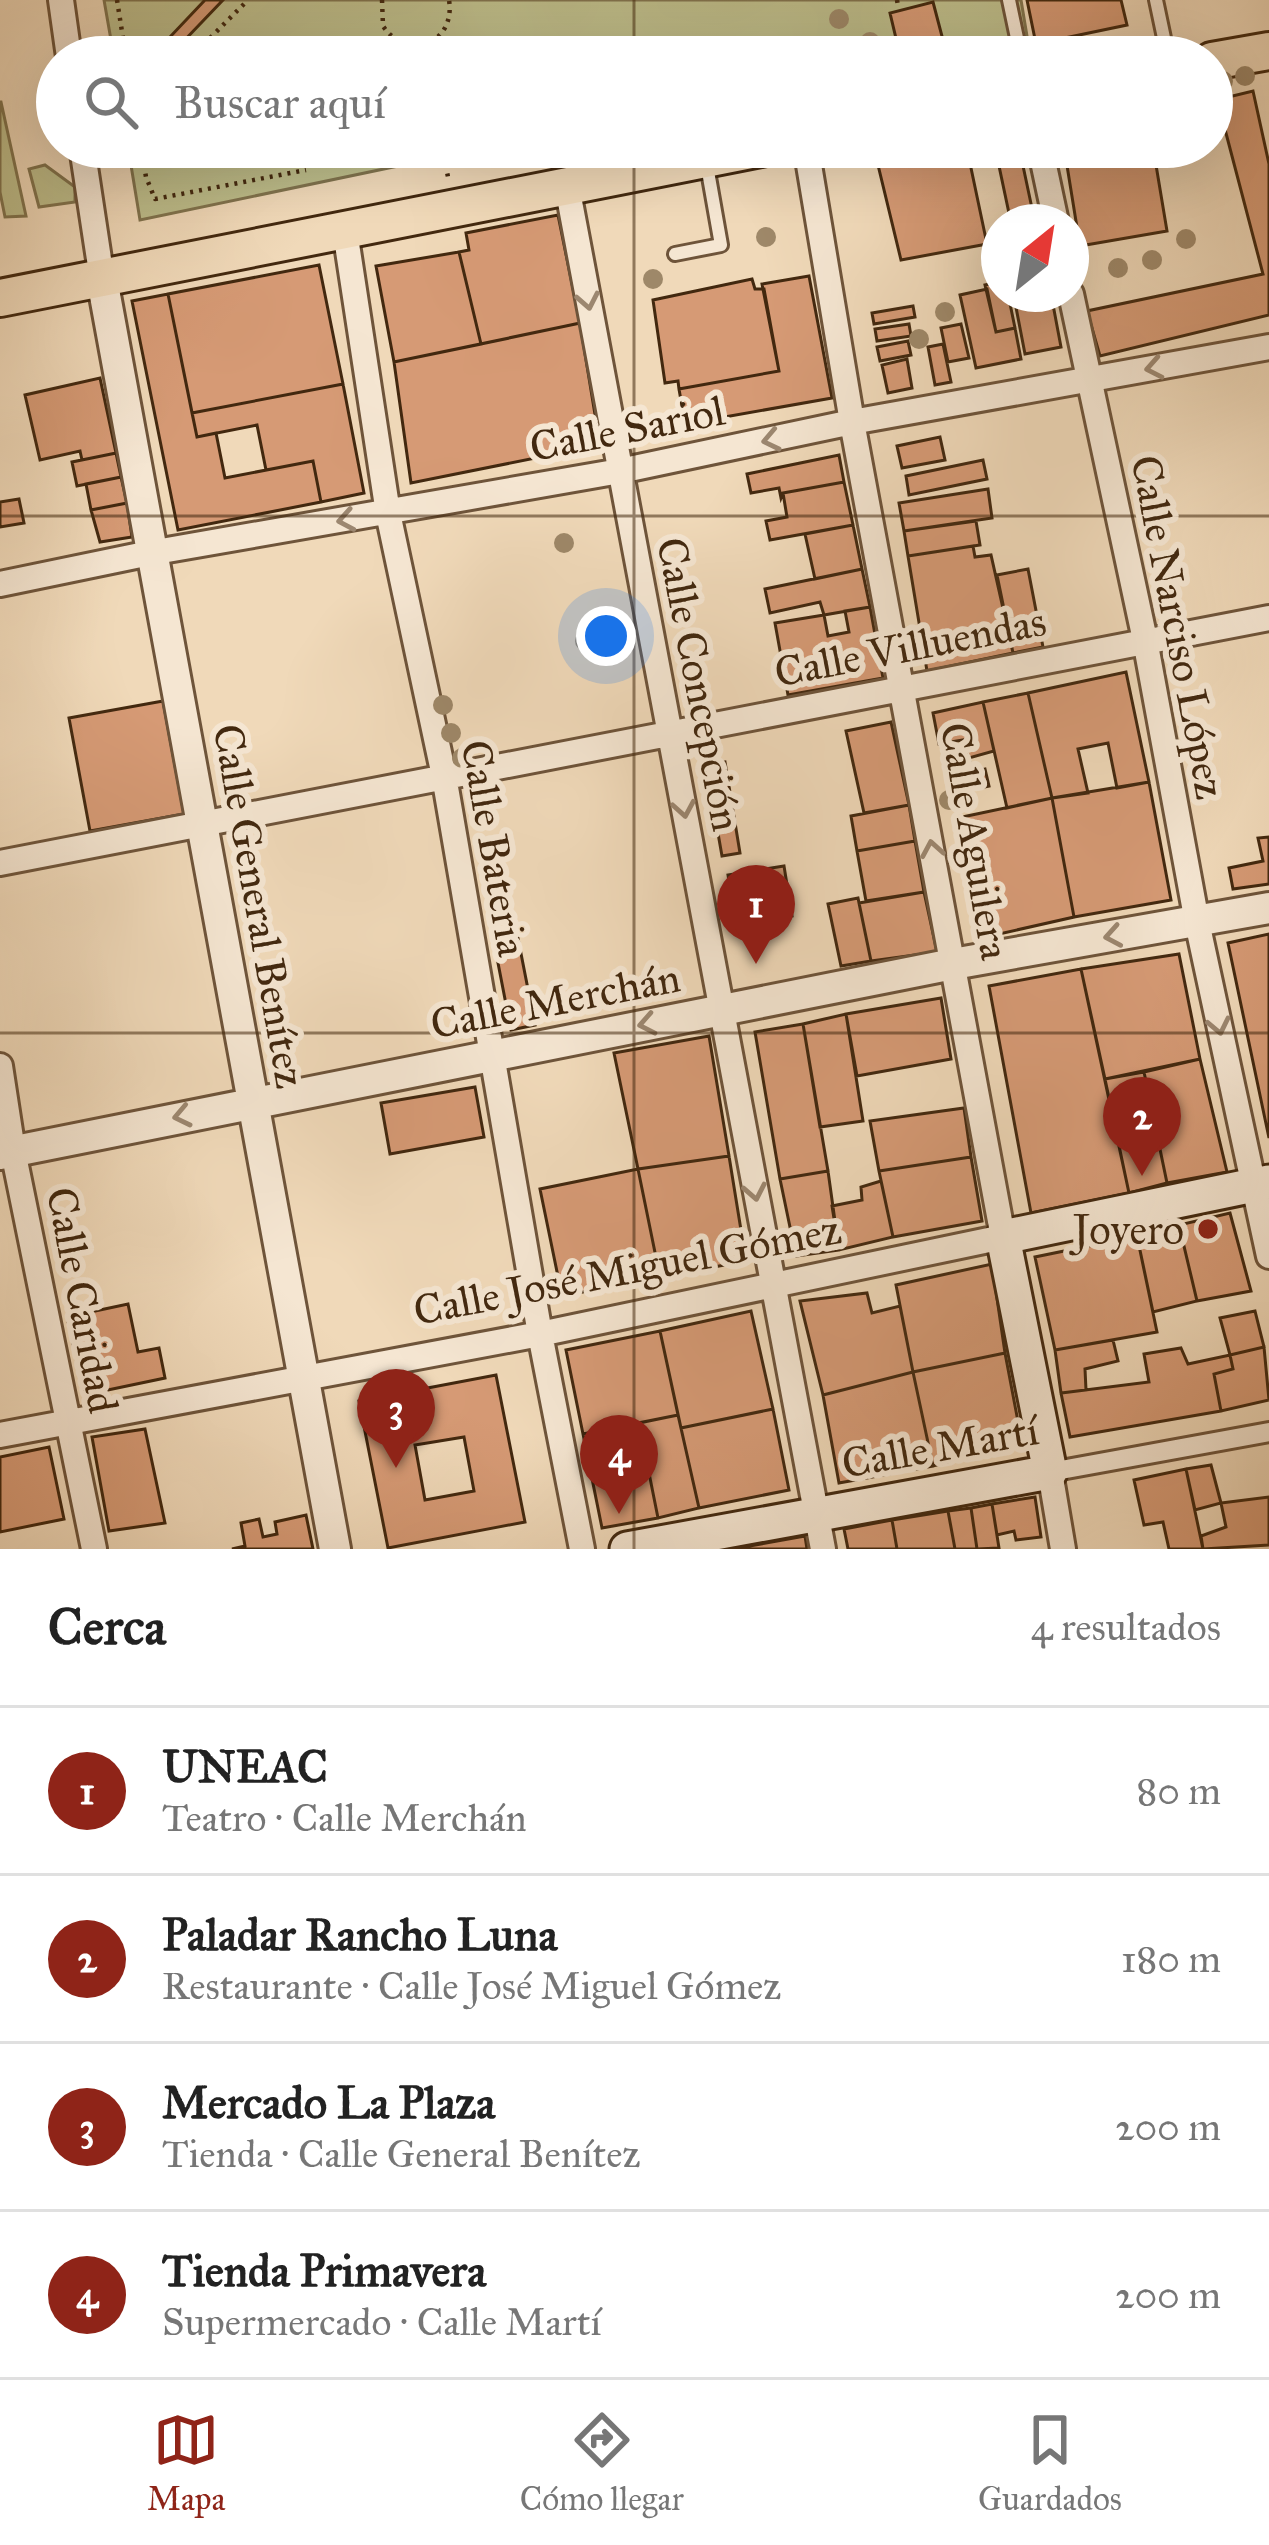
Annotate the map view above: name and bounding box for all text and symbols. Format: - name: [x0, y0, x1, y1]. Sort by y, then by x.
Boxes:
- search box: [36, 36, 1233, 168]
- icon: search: [78, 69, 144, 135]
- text: Buscar aquí: [174, 75, 386, 130]
- north arrow: [981, 204, 1089, 312]
- one-way arrow: [575, 291, 600, 311]
- one-way arrow: [1144, 354, 1164, 380]
- street label: Calle Sariol: [525, 385, 730, 473]
- one-way arrow: [761, 426, 781, 451]
- street label: Calle Narciso López: [1119, 451, 1237, 803]
- one-way arrow: [337, 507, 357, 532]
- street label: Calle Concepción: [645, 533, 753, 835]
- street label: Calle Villuendas: [770, 595, 1050, 699]
- your location: [576, 606, 636, 666]
- street label: Calle Aguilera: [929, 719, 1021, 964]
- street label: Calle General Benítez: [201, 720, 317, 1092]
- street label: Calle Bateria: [449, 736, 539, 960]
- one-way arrow: [670, 798, 695, 818]
- one-way arrow: [920, 839, 946, 859]
- pin: 1: [717, 865, 795, 964]
- one-way arrow: [1103, 923, 1123, 948]
- street label: Calle Merchán: [426, 951, 684, 1051]
- one-way arrow: [637, 1011, 657, 1036]
- one-way arrow: [1205, 1016, 1230, 1036]
- pin: 2: [1103, 1077, 1181, 1176]
- one-way arrow: [172, 1103, 192, 1128]
- one-way arrow: [741, 1182, 767, 1202]
- street label: Calle Caridad: [35, 1183, 129, 1417]
- street label: Calle José Miguel Gómez: [409, 1203, 845, 1337]
- place label: Joyero: [1069, 1204, 1184, 1256]
- marker: Joyero: [1195, 1216, 1221, 1242]
- pin: 3: [357, 1369, 435, 1468]
- street label: Calle Martí: [838, 1404, 1045, 1490]
- pin: 4: [580, 1415, 658, 1514]
- text: Cerca: [48, 1596, 166, 1658]
- text: 4 resultados: [1031, 1603, 1221, 1651]
- text: UNEAC: [162, 1739, 328, 1794]
- text: 1: [79, 1767, 95, 1815]
- text: 80 m: [1136, 1767, 1221, 1815]
- text: Teatro · Calle Merchán: [162, 1794, 527, 1842]
- text: Paladar Rancho Luna: [162, 1907, 557, 1962]
- text: 2: [77, 1935, 97, 1983]
- text: 180 m: [1121, 1935, 1221, 1983]
- text: Restaurante · Calle José Miguel Gómez: [162, 1962, 781, 2010]
- text: Mercado La Plaza: [162, 2075, 495, 2130]
- text: 3: [79, 2103, 95, 2151]
- text: 200 m: [1115, 2103, 1221, 2151]
- text: Tienda · Calle General Benítez: [162, 2130, 641, 2178]
- text: Tienda Primavera: [162, 2243, 486, 2298]
- text: 4: [76, 2271, 98, 2319]
- text: 200 m: [1115, 2271, 1221, 2319]
- text: Supermercado · Calle Martí: [162, 2298, 601, 2346]
- tab: Mapa: [147, 2407, 226, 2519]
- tab: Cómo llegar: [520, 2407, 684, 2519]
- tab: Guardados: [978, 2407, 1122, 2519]

